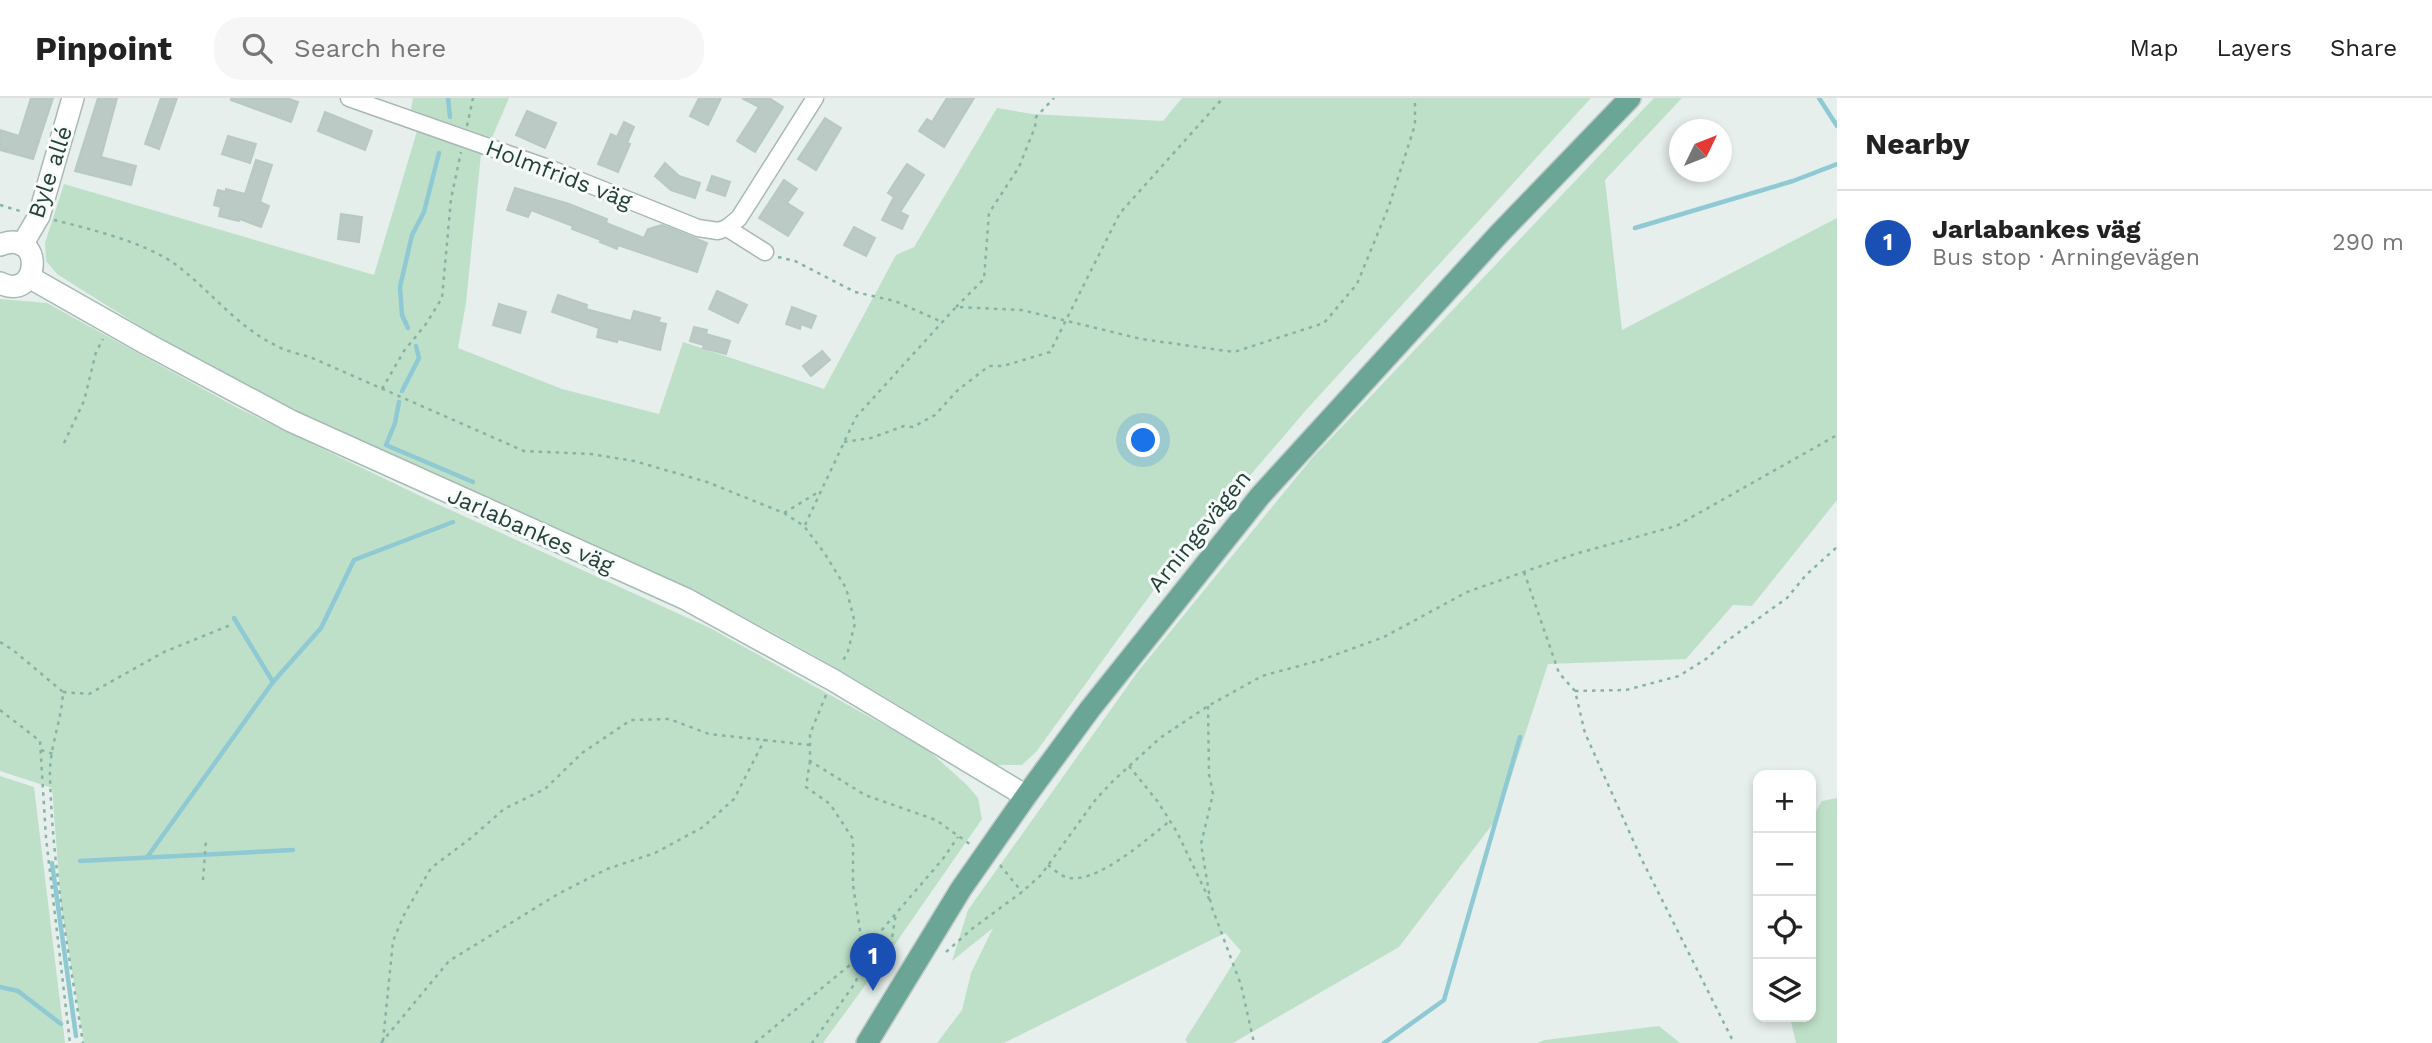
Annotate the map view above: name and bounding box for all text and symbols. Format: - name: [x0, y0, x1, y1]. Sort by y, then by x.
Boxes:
- search box: [214, 17, 704, 80]
- text: Pinpoint: [35, 29, 172, 68]
- icon: search: [238, 29, 276, 67]
- text: Search here: [294, 33, 446, 63]
- text: Map: [2130, 34, 2178, 62]
- text: Layers: [2216, 34, 2292, 62]
- text: Share: [2330, 34, 2397, 62]
- north arrow: [1669, 119, 1732, 182]
- street label: Byle allé: [23, 123, 78, 222]
- text: Nearby: [1865, 126, 1970, 161]
- street label: Holmfrids väg: [482, 134, 637, 215]
- text: Jarlabankes väg: [1932, 214, 2141, 244]
- text: 1: [1883, 229, 1893, 256]
- text: 290 m: [2332, 229, 2404, 256]
- text: Bus stop · Arningevägen: [1932, 244, 2200, 271]
- your location: [1126, 423, 1160, 457]
- street label: Arningevägen: [1142, 465, 1257, 598]
- street label: Jarlabankes väg: [444, 482, 619, 579]
- map controls: [1753, 770, 1816, 1022]
- button: +: [1753, 770, 1816, 833]
- button: −: [1753, 833, 1816, 896]
- button: locate: [1753, 896, 1816, 959]
- pin: 1: [850, 933, 896, 991]
- button: layers: [1753, 959, 1816, 1022]

